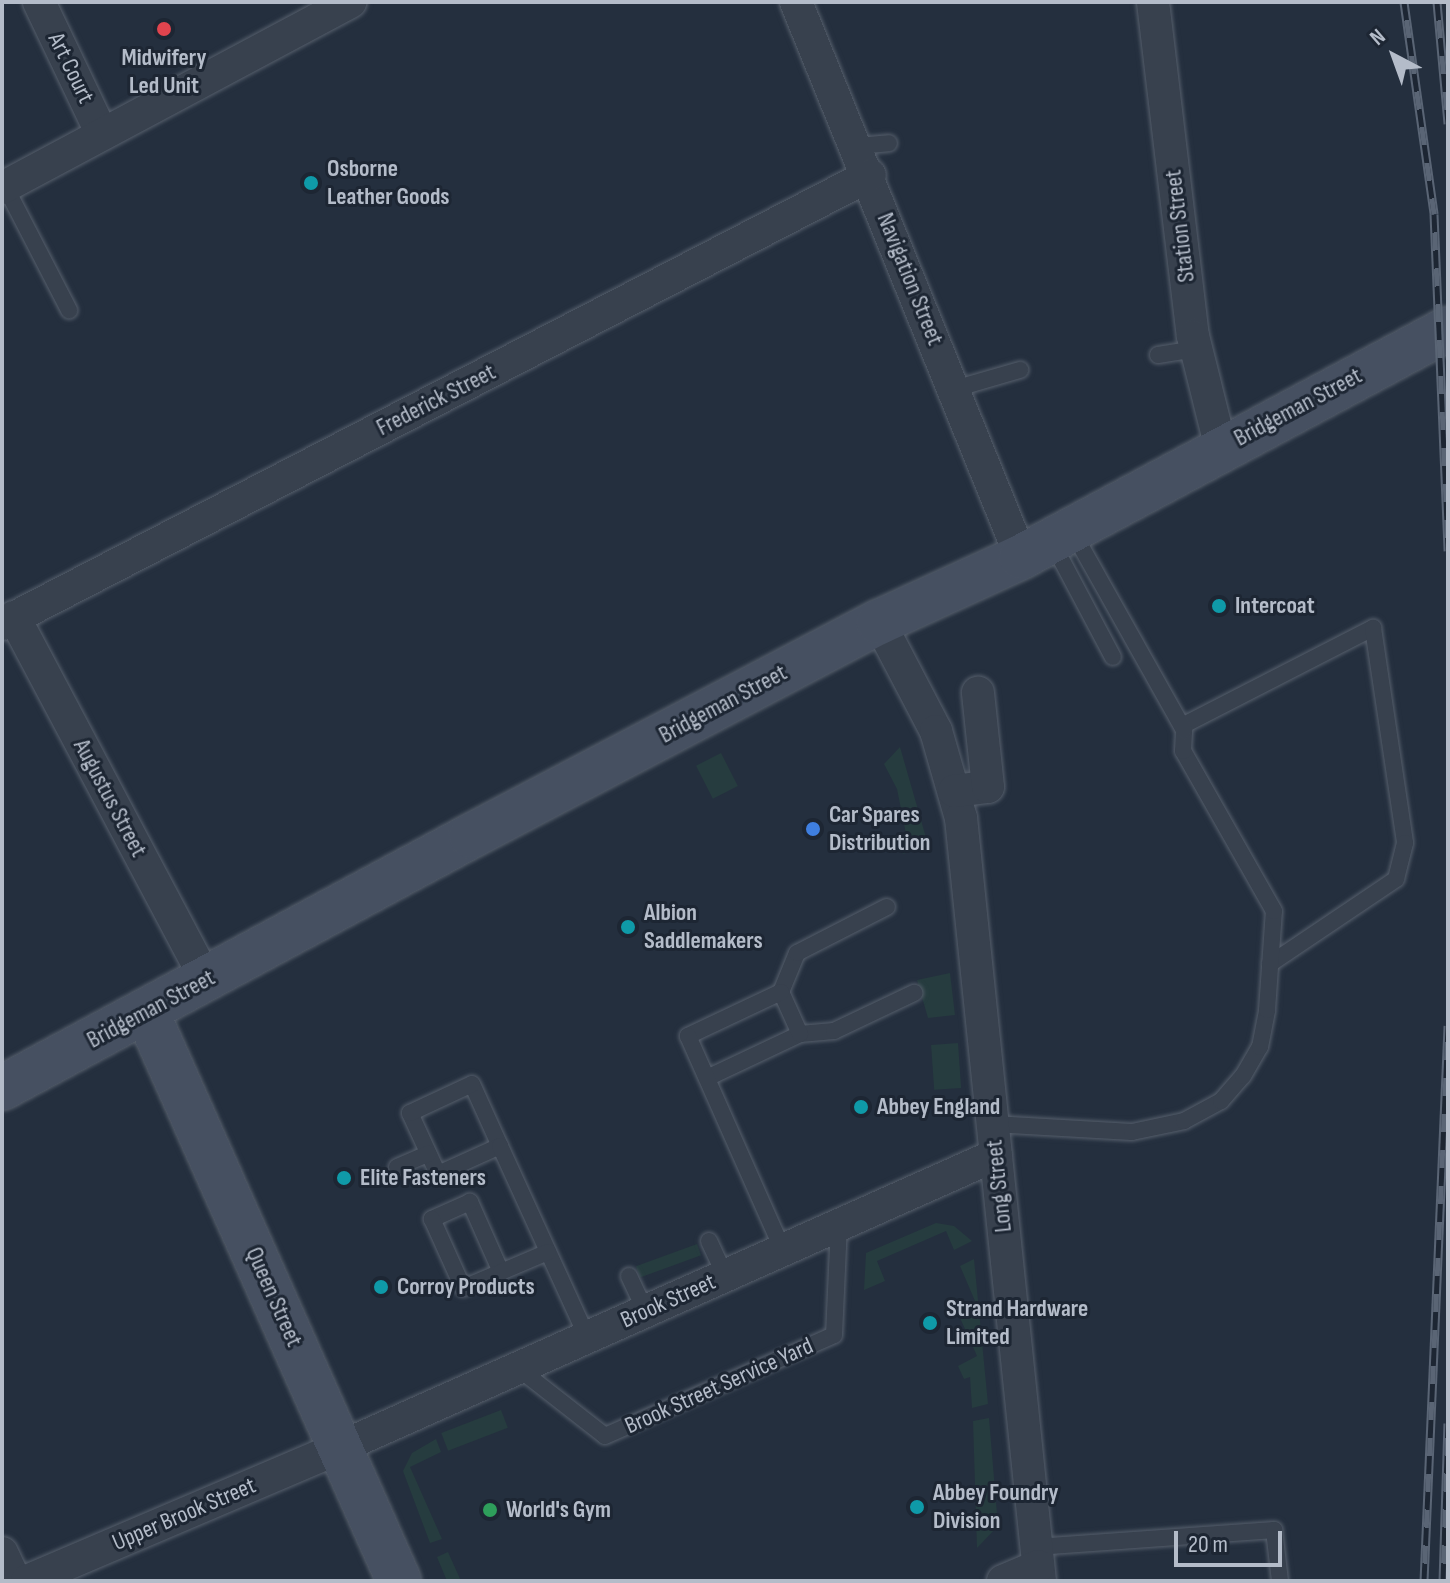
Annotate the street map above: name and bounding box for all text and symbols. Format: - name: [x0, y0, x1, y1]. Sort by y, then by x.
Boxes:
- north arrow: [1354, 16, 1434, 96]
- marker: Midwifery Led Unit: [153, 18, 175, 40]
- text: N: [1365, 23, 1391, 52]
- street label: Art Court: [42, 28, 100, 108]
- place label: Midwifery Led Unit: [122, 44, 206, 100]
- place label: Osborne Leather Goods: [327, 155, 450, 211]
- street label: Station Street: [1159, 168, 1201, 284]
- marker: Osborne Leather Goods: [302, 174, 320, 192]
- street label: Navigation Street: [870, 209, 950, 349]
- street label: Frederick Street: [372, 358, 500, 442]
- street label: Bridgeman Street: [1229, 361, 1367, 453]
- place label: Intercoat: [1235, 592, 1315, 620]
- marker: Intercoat: [1210, 597, 1228, 615]
- street label: Bridgeman Street: [654, 658, 792, 750]
- street label: Augustus Street: [67, 734, 153, 862]
- place label: Car Spares Distribution: [829, 801, 931, 857]
- marker: Car Spares Distribution: [804, 820, 822, 838]
- place label: Albion Saddlemakers: [644, 899, 763, 955]
- marker: Albion Saddlemakers: [619, 918, 637, 936]
- street label: Bridgeman Street: [82, 963, 220, 1055]
- place label: Abbey England: [877, 1093, 1000, 1121]
- marker: Abbey England: [852, 1098, 870, 1116]
- street label: Long Street: [980, 1138, 1018, 1234]
- place label: Elite Fasteners: [360, 1164, 486, 1192]
- marker: Elite Fasteners: [335, 1169, 353, 1187]
- street label: Queen Street: [239, 1243, 309, 1351]
- street label: Brook Street: [616, 1267, 720, 1335]
- place label: Corroy Products: [397, 1273, 535, 1301]
- marker: Corroy Products: [372, 1278, 390, 1296]
- place label: Strand Hardware Limited: [946, 1295, 1088, 1351]
- marker: Strand Hardware Limited: [921, 1314, 939, 1332]
- street label: Brook Street Service Yard: [620, 1332, 818, 1440]
- street label: Upper Brook Street: [108, 1471, 260, 1557]
- place label: Abbey Foundry Division: [933, 1479, 1059, 1535]
- place label: World's Gym: [506, 1496, 611, 1524]
- marker: Abbey Foundry Division: [908, 1498, 926, 1516]
- marker: World's Gym: [481, 1501, 499, 1519]
- scale bar: [1178, 1515, 1286, 1565]
- text: 20 m: [1188, 1530, 1228, 1559]

